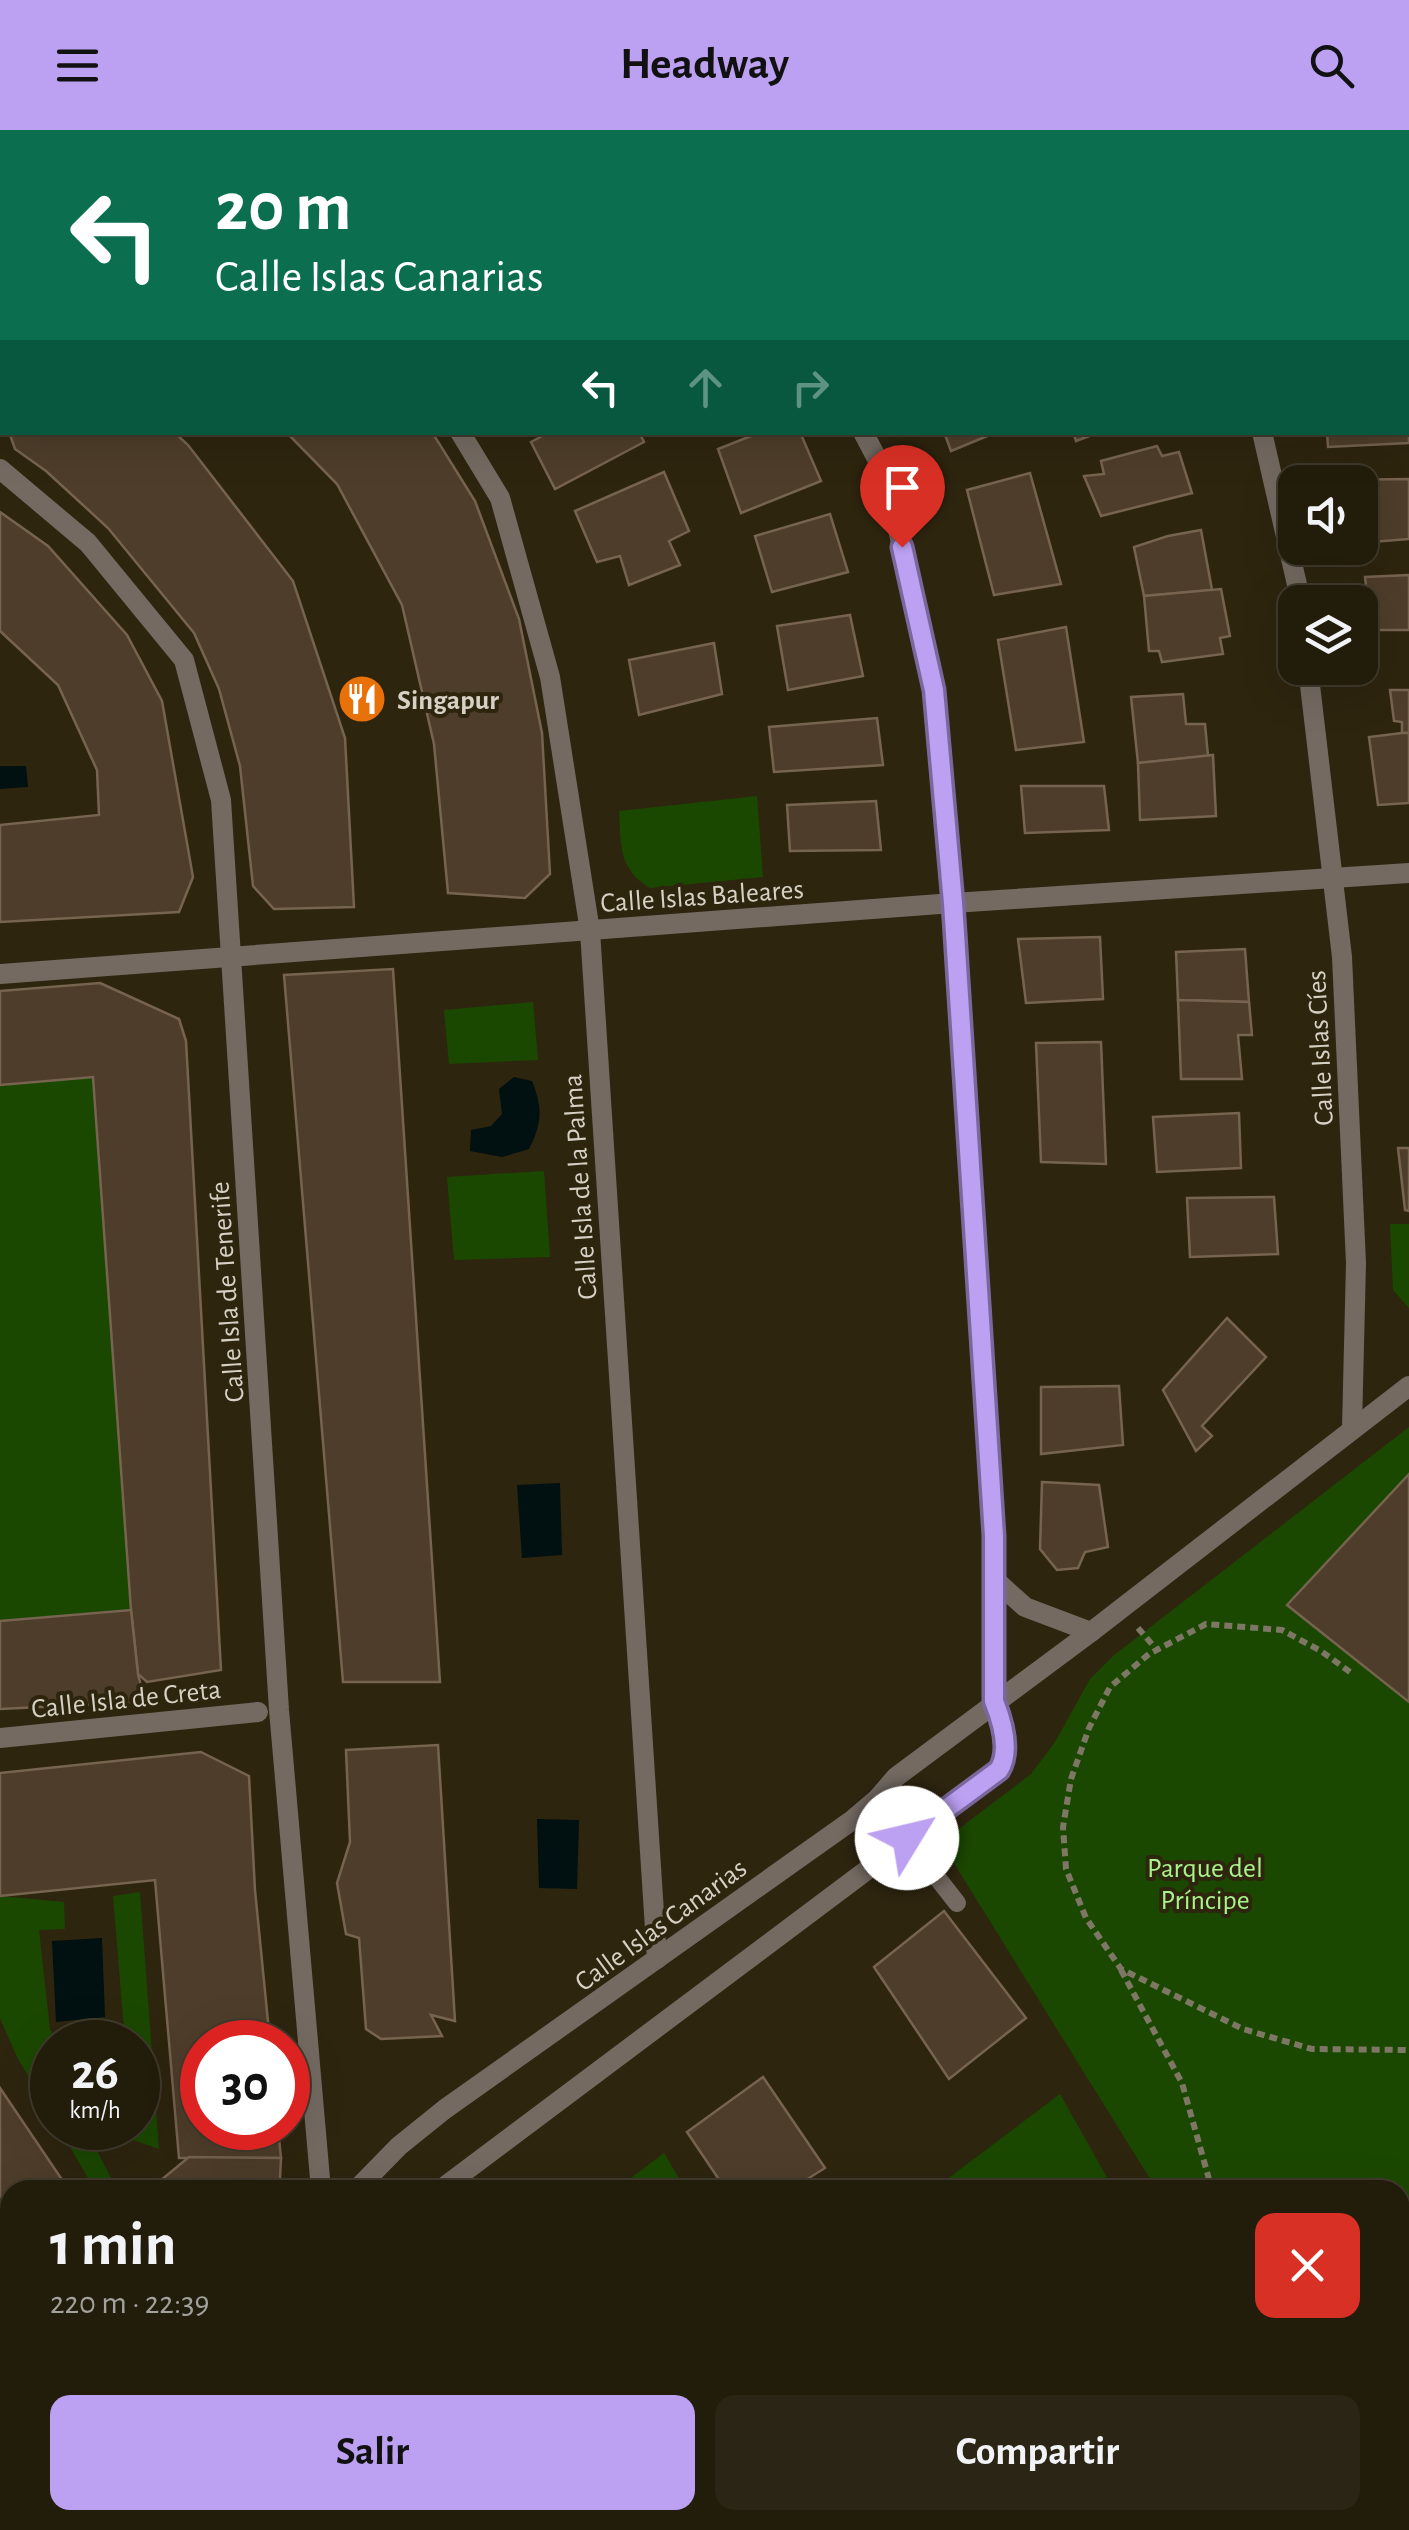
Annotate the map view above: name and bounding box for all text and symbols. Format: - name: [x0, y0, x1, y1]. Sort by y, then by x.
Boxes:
- icon: menu: [50, 38, 105, 93]
- icon: search: [1304, 38, 1359, 93]
- text: Headway: [620, 42, 789, 87]
- icon: left: [50, 170, 180, 300]
- text: 20 m: [215, 173, 352, 243]
- text: Calle Islas Canarias: [215, 255, 544, 300]
- icon: left: [573, 360, 628, 415]
- icon: ahead: [678, 360, 733, 415]
- icon: right: [783, 360, 838, 415]
- pin: [860, 445, 945, 548]
- icon: arrive: [875, 460, 930, 515]
- map controls: [1278, 465, 1378, 685]
- button: sound: [1278, 465, 1378, 565]
- button: layers: [1278, 585, 1378, 685]
- restaurant icon: Singapur: [336, 673, 388, 725]
- place label: Singapur: [397, 687, 499, 715]
- street label: Calle Islas Baleares: [600, 876, 805, 918]
- street label: Calle Islas Cíes: [1303, 969, 1339, 1126]
- street label: Calle Isla de la Palma: [559, 1073, 603, 1301]
- street label: Calle Isla de Tenerife: [206, 1180, 250, 1403]
- street label: Calle Isla de Creta: [30, 1676, 222, 1724]
- position arrow: [855, 1786, 959, 1890]
- street label: Calle Islas Canarias: [570, 1854, 752, 1997]
- park label: Parque del Príncipe: [1147, 1855, 1263, 1915]
- speed limit sign: 30: [180, 2020, 310, 2150]
- text: 26: [71, 2048, 119, 2098]
- text: km/h: [69, 2098, 121, 2123]
- button: close: [1255, 2213, 1360, 2318]
- text: 1 min: [50, 2216, 176, 2276]
- text: 220 m · 22:39: [50, 2287, 209, 2319]
- button: Salir: [50, 2395, 695, 2510]
- button: Compartir: [715, 2395, 1360, 2510]

